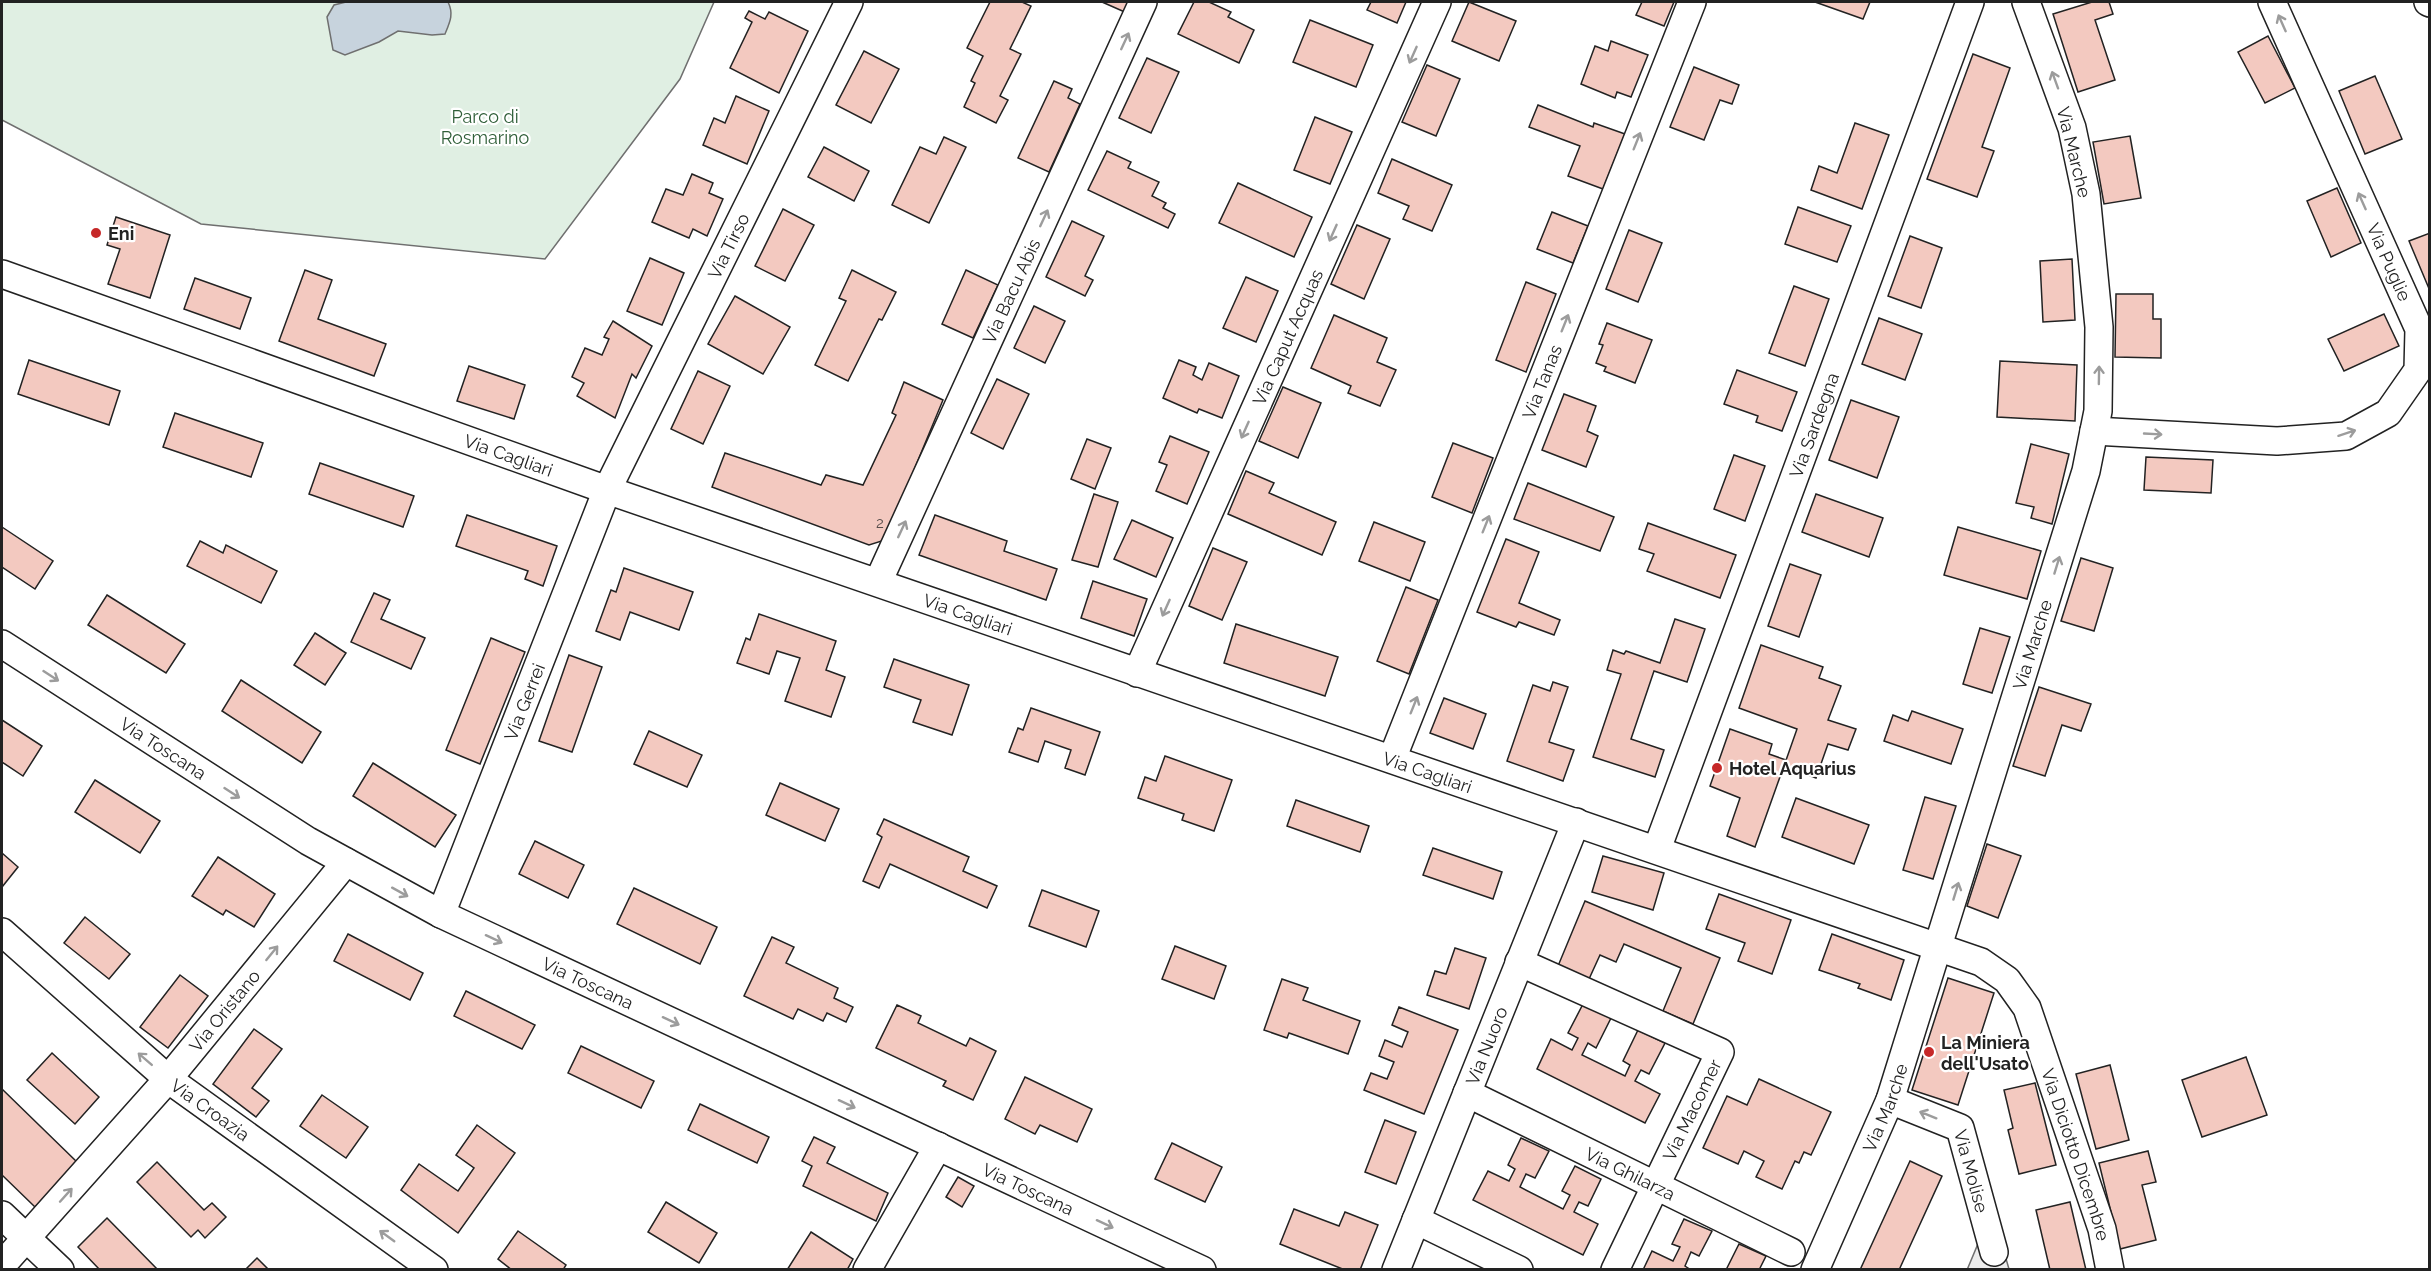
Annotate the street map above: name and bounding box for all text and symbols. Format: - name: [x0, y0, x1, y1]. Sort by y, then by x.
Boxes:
- one-way arrow: [2276, 15, 2288, 33]
- one-way arrow: [1120, 32, 1132, 50]
- one-way arrow: [1406, 46, 1417, 64]
- one-way arrow: [2048, 72, 2059, 90]
- street label: Via Marche: [2053, 104, 2096, 200]
- park label: Parco di Rosmarino: [441, 106, 530, 148]
- one-way arrow: [1632, 133, 1643, 151]
- one-way arrow: [2355, 193, 2367, 211]
- street label: Via Tirso: [703, 209, 753, 282]
- one-way arrow: [1039, 209, 1051, 227]
- street label: Via Puglie: [2363, 220, 2416, 305]
- place label: Eni: [108, 223, 134, 244]
- one-way arrow: [1327, 224, 1338, 242]
- marker: Eni: [89, 226, 103, 240]
- street label: Via Bacu Abis: [978, 235, 1044, 347]
- street label: Via Caput Acquas: [1248, 266, 1327, 408]
- one-way arrow: [1560, 314, 1571, 333]
- street label: Via Tanas: [1517, 341, 1566, 422]
- one-way arrow: [2093, 366, 2105, 386]
- street label: Via Sardegna: [1785, 370, 1843, 481]
- one-way arrow: [1239, 421, 1250, 439]
- one-way arrow: [2337, 427, 2356, 438]
- street label: Via Cagliari: [461, 429, 556, 480]
- one-way arrow: [2142, 429, 2162, 440]
- house number: 2: [876, 514, 884, 532]
- one-way arrow: [1481, 515, 1492, 533]
- one-way arrow: [898, 520, 909, 538]
- one-way arrow: [2052, 556, 2063, 575]
- street label: Via Cagliari: [921, 589, 1015, 639]
- street label: Via Marche: [2008, 596, 2056, 692]
- one-way arrow: [1159, 599, 1171, 617]
- street label: Via Gerrei: [500, 660, 549, 743]
- one-way arrow: [42, 670, 59, 682]
- one-way arrow: [1409, 696, 1420, 715]
- street label: Via Toscana: [116, 712, 211, 783]
- street label: Via Cagliari: [1380, 747, 1475, 797]
- place label: Hotel Aquarius: [1729, 758, 1856, 779]
- marker: Hotel Aquarius: [1710, 761, 1724, 775]
- one-way arrow: [224, 786, 241, 799]
- one-way arrow: [1951, 882, 1962, 901]
- one-way arrow: [391, 887, 409, 898]
- one-way arrow: [485, 933, 503, 945]
- one-way arrow: [265, 945, 278, 961]
- street label: Via Toscana: [539, 952, 637, 1013]
- street label: Via Oristano: [184, 965, 264, 1056]
- street label: Via Nuoro: [1461, 1003, 1511, 1088]
- one-way arrow: [661, 1016, 679, 1028]
- place label: La Miniera dell'Usato: [1941, 1032, 2030, 1074]
- marker: La Miniera dell'Usato: [1922, 1045, 1936, 1059]
- one-way arrow: [138, 1052, 153, 1066]
- street label: Via Macomer: [1658, 1055, 1726, 1164]
- street label: Via Marche: [1858, 1060, 1911, 1155]
- street label: Via Diciotto Dicembre: [2038, 1066, 2115, 1243]
- street label: Via Croazia: [167, 1074, 254, 1145]
- one-way arrow: [838, 1098, 856, 1110]
- one-way arrow: [1919, 1109, 1937, 1120]
- street label: Via Molise: [1950, 1127, 1993, 1215]
- street label: Via Ghilarza: [1582, 1142, 1679, 1204]
- street label: Via Toscana: [979, 1158, 1077, 1219]
- one-way arrow: [59, 1187, 73, 1202]
- one-way arrow: [1096, 1219, 1114, 1231]
- one-way arrow: [379, 1229, 395, 1242]

